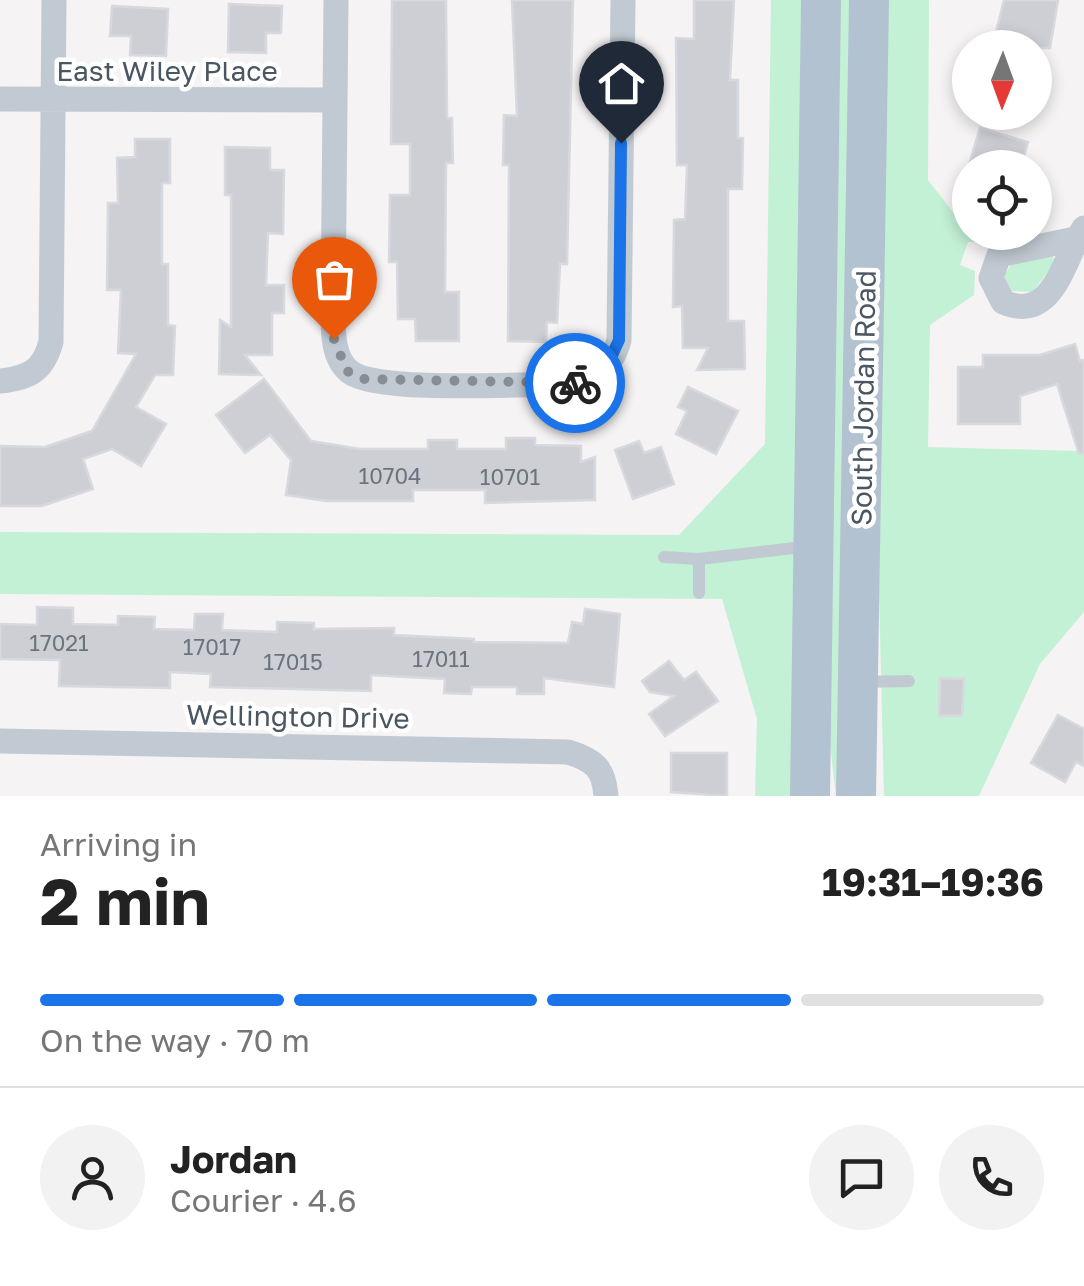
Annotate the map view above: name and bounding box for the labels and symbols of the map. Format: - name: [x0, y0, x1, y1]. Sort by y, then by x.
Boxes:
- north arrow: [952, 30, 1052, 130]
- pin: [579, 41, 664, 144]
- street label: East Wiley Place: [56, 54, 278, 87]
- pin: [292, 237, 377, 340]
- street label: South Jordan Road: [844, 270, 882, 526]
- courier: [525, 333, 625, 433]
- house number: 10704: [358, 462, 422, 489]
- house number: 10701: [480, 463, 540, 490]
- house number: 17021: [29, 629, 89, 656]
- house number: 17017: [183, 633, 241, 660]
- house number: 17011: [412, 645, 470, 672]
- house number: 17015: [263, 648, 323, 675]
- street label: Wellington Drive: [186, 698, 410, 734]

